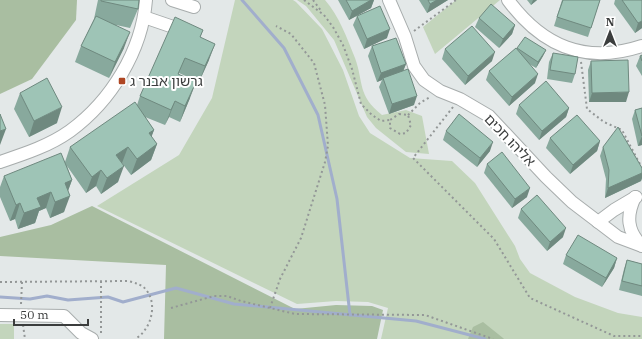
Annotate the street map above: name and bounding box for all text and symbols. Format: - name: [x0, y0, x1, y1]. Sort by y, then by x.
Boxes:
- north arrow: [590, 12, 630, 52]
- text: N: [606, 15, 615, 29]
- place label: גרשון אבנר ג: [130, 72, 203, 90]
- marker: גרשון אבנר ג: [117, 76, 127, 86]
- street label: אליהו חכים: [481, 110, 539, 170]
- scale bar: [14, 301, 88, 327]
- text: 50 m: [20, 307, 49, 322]

